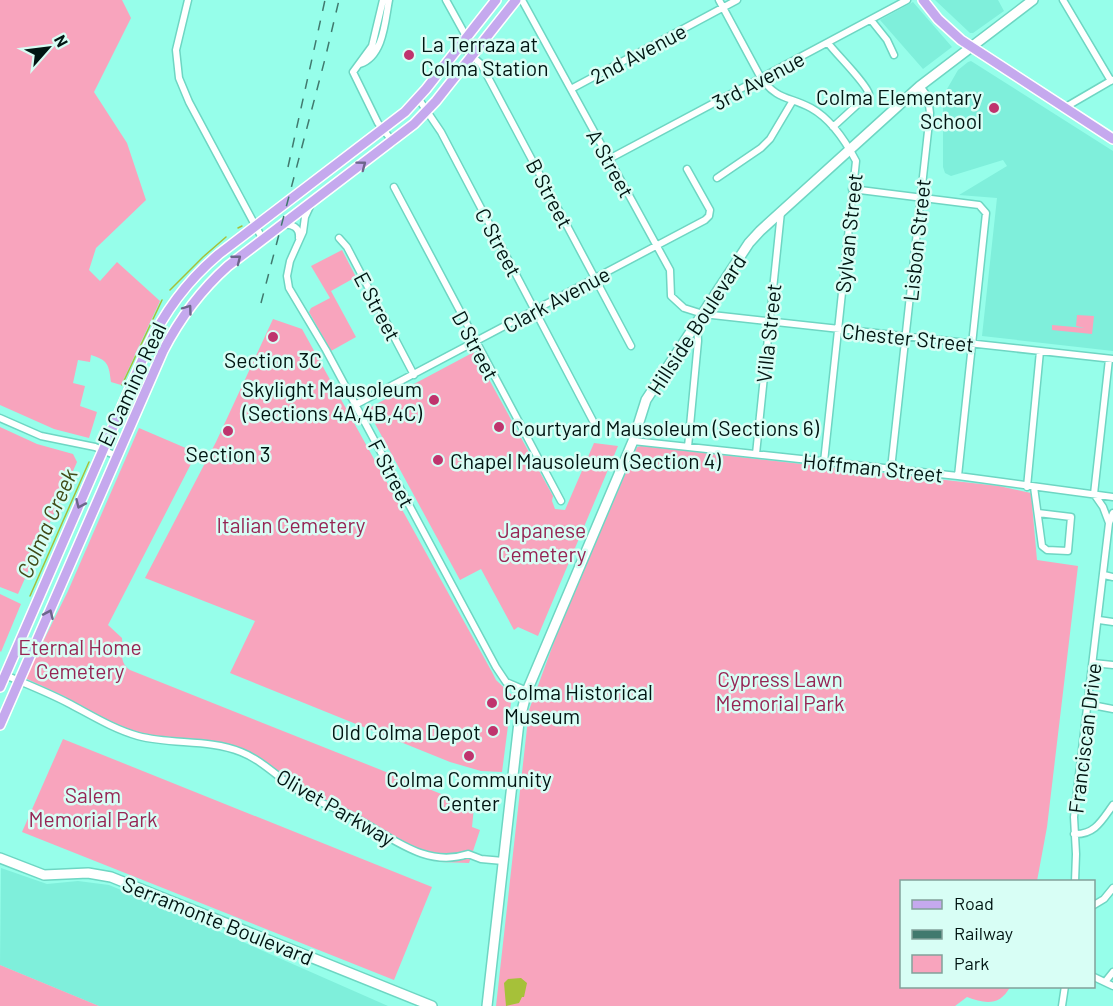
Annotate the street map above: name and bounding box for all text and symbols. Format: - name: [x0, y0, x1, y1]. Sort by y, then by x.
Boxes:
- street label: 2nd Avenue: [586, 17, 690, 89]
- north arrow: [18, 18, 78, 78]
- place label: La Terraza at Colma Station: [421, 31, 549, 80]
- text: N: [51, 32, 73, 50]
- street label: 3rd Avenue: [708, 45, 808, 115]
- marker: La Terraza at Colma Station: [402, 48, 416, 62]
- place label: Colma Elementary School: [816, 84, 982, 133]
- marker: Colma Elementary School: [987, 101, 1001, 115]
- street label: A Street: [582, 124, 640, 202]
- street label: B Street: [521, 154, 579, 232]
- one-way arrow: [355, 161, 366, 172]
- street label: Sylvan Street: [829, 172, 867, 294]
- street label: Lisbon Street: [897, 178, 935, 302]
- street label: C Street: [471, 203, 527, 281]
- street label: Hillside Boulevard: [641, 249, 751, 399]
- one-way arrow: [230, 256, 241, 267]
- street label: Clark Avenue: [498, 260, 614, 338]
- street label: E Street: [350, 267, 406, 345]
- street label: Villa Street: [750, 282, 786, 384]
- one-way arrow: [181, 305, 192, 316]
- street label: D Street: [447, 306, 505, 384]
- street label: El Camino Real: [91, 318, 171, 450]
- street label: Chester Street: [841, 318, 975, 356]
- marker: Section 3C: [266, 330, 280, 344]
- place label: Section 3C: [224, 347, 322, 372]
- place label: Skylight Mausoleum (Sections 4A,4B,4C): [241, 376, 423, 425]
- marker: Skylight Mausoleum (Sections 4A,4B,4C): [427, 393, 441, 407]
- place label: Courtyard Mausoleum (Sections 6): [511, 415, 820, 440]
- marker: Courtyard Mausoleum (Sections 6): [492, 420, 506, 434]
- marker: Section 3: [221, 424, 235, 438]
- street label: F Street: [364, 435, 420, 511]
- place label: Section 3: [185, 441, 271, 466]
- street label: Hoffman Street: [802, 447, 944, 487]
- place label: Chapel Mausoleum (Section 4): [450, 448, 721, 473]
- marker: Chapel Mausoleum (Section 4): [431, 453, 445, 467]
- water label: Colma Creek: [10, 464, 82, 582]
- one-way arrow: [75, 497, 87, 508]
- park label: Italian Cemetery: [217, 512, 366, 537]
- park label: Japanese Cemetery: [498, 517, 587, 566]
- one-way arrow: [41, 609, 53, 620]
- park label: Eternal Home Cemetery: [18, 634, 142, 683]
- street label: Franciscan Drive: [1062, 661, 1106, 815]
- park label: Cypress Lawn Memorial Park: [716, 666, 844, 715]
- place label: Colma Historical Museum: [504, 679, 653, 728]
- marker: Colma Historical Museum: [485, 696, 499, 710]
- place label: Old Colma Depot: [332, 719, 481, 744]
- marker: Old Colma Depot: [486, 724, 500, 738]
- marker: Colma Community Center: [462, 749, 476, 763]
- street label: Olivet Parkway: [272, 763, 400, 851]
- place label: Colma Community Center: [386, 766, 552, 815]
- park label: Salem Memorial Park: [29, 782, 157, 831]
- street label: Serramonte Boulevard: [119, 870, 317, 970]
- legend: [900, 880, 1095, 988]
- text: Road: [954, 892, 994, 914]
- text: Railway: [954, 922, 1013, 944]
- text: Park: [954, 952, 989, 974]

